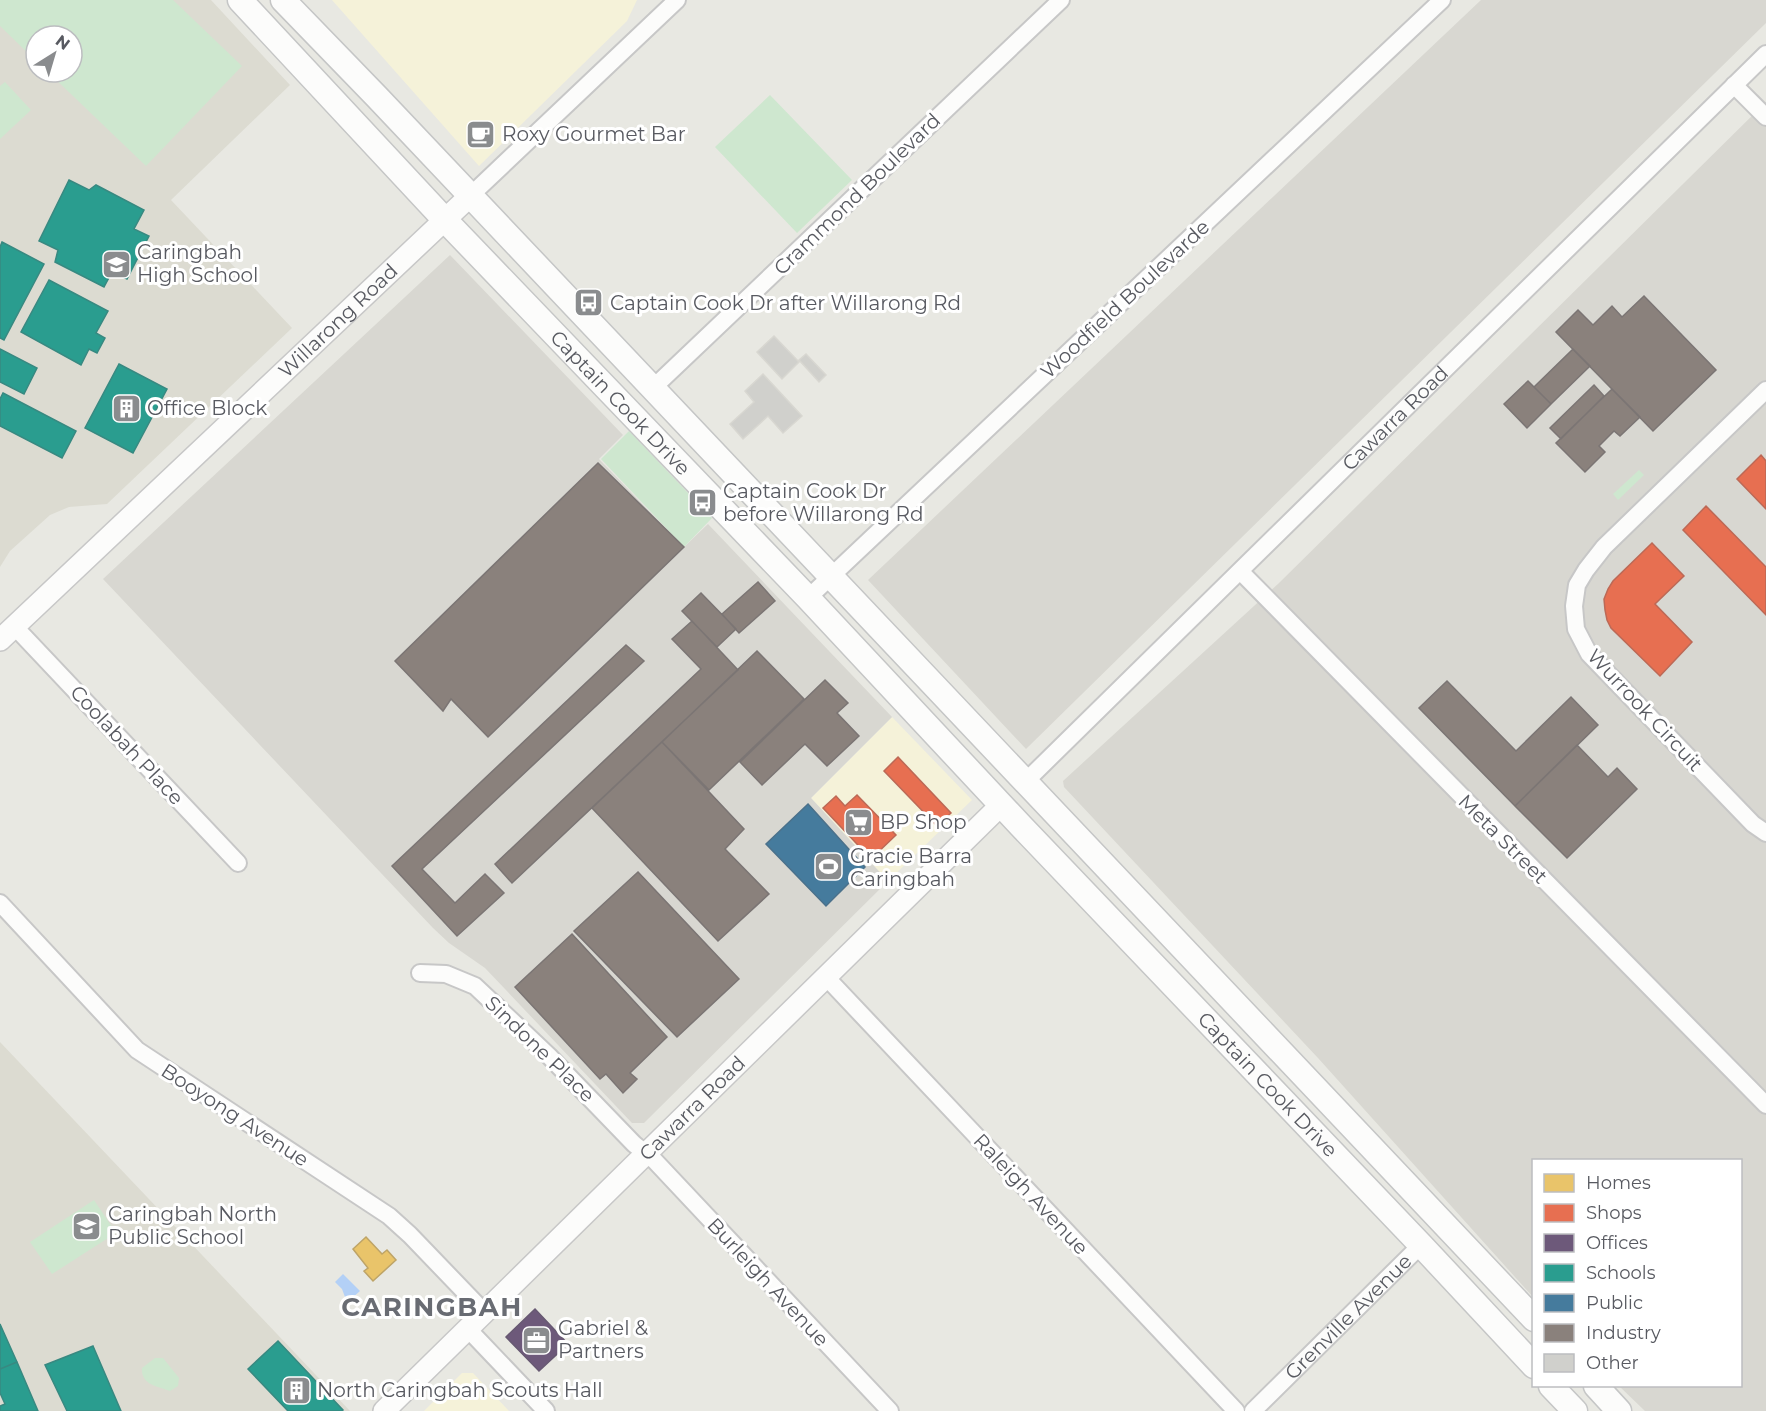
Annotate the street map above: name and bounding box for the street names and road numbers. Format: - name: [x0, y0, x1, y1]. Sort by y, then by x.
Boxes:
- street label: Crammond Boulevard: [769, 108, 945, 280]
- street label: Woodfield Boulevarde: [1036, 215, 1214, 383]
- street label: Willarong Road: [273, 259, 403, 383]
- street label: Captain Cook Drive: [545, 325, 695, 480]
- street label: Cawarra Road: [1337, 361, 1453, 476]
- street label: Wurrook Circuit: [1582, 644, 1708, 776]
- street label: Coolabah Place: [65, 680, 189, 810]
- street label: Meta Street: [1453, 789, 1553, 889]
- street label: Sindone Place: [480, 991, 600, 1107]
- street label: Captain Cook Drive: [1193, 1007, 1342, 1162]
- street label: Cawarra Road: [634, 1051, 750, 1166]
- street label: Booyong Avenue: [157, 1058, 313, 1172]
- street label: Raleigh Avenue: [969, 1128, 1093, 1260]
- street label: Burleigh Avenue: [702, 1213, 834, 1351]
- street label: Grenville Avenue: [1280, 1249, 1417, 1385]

